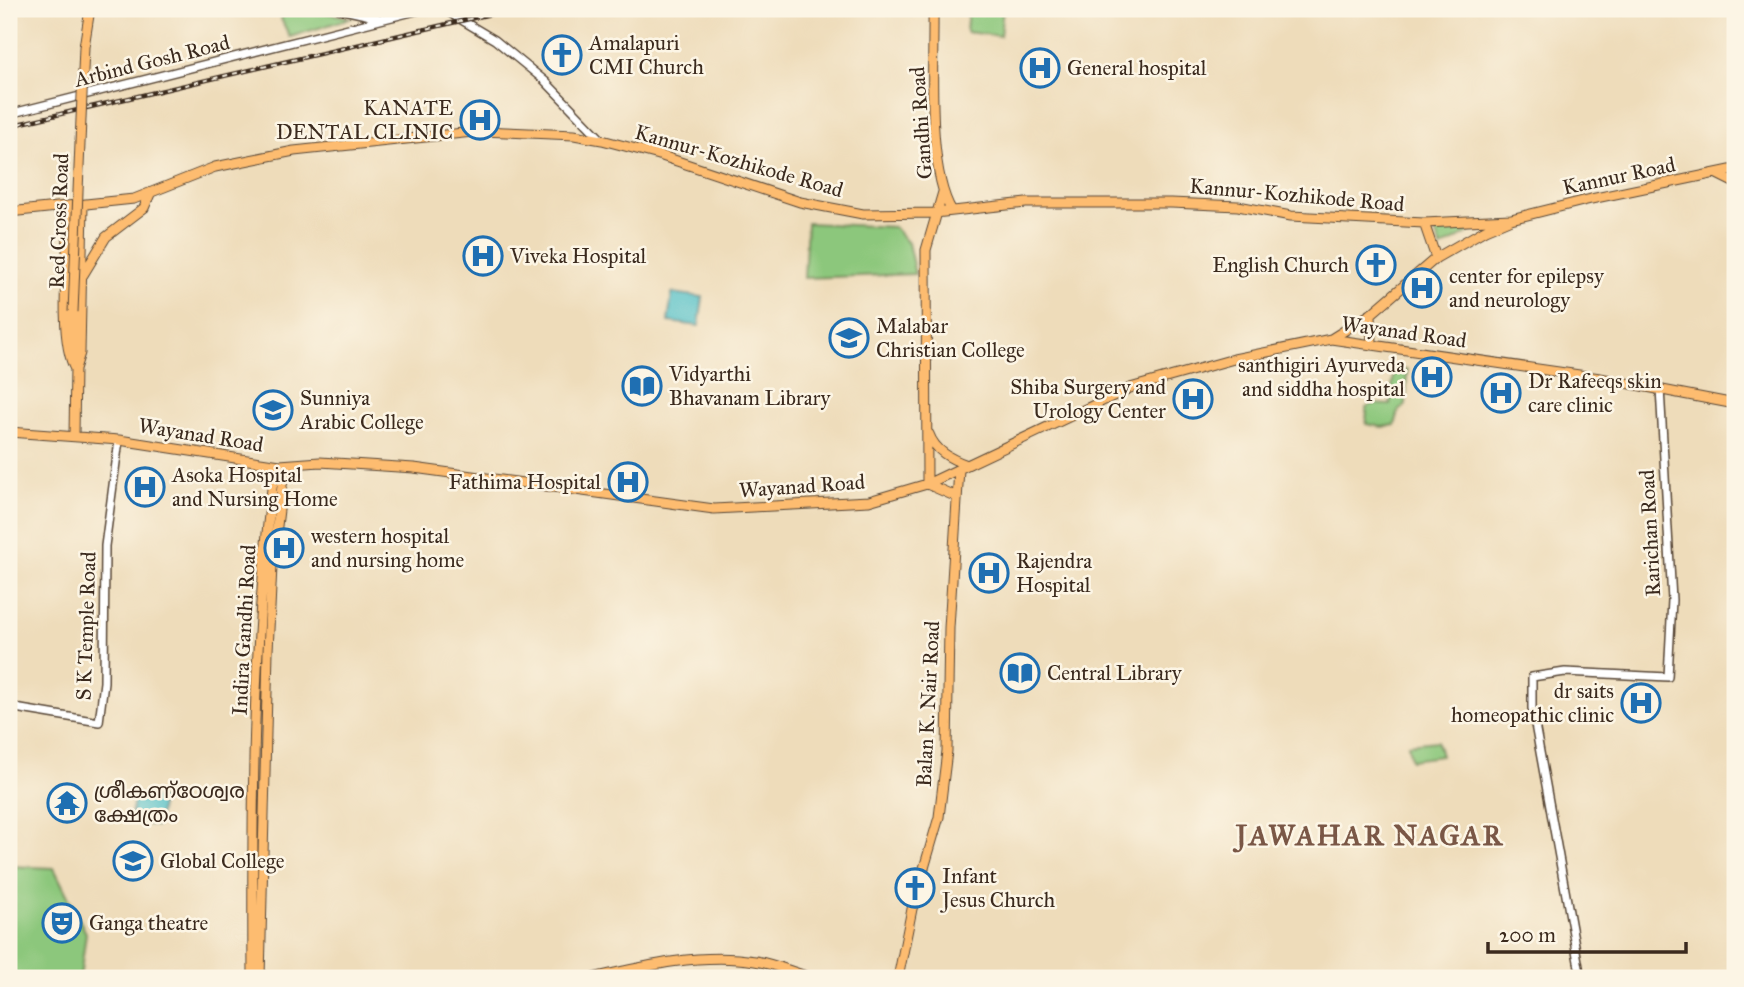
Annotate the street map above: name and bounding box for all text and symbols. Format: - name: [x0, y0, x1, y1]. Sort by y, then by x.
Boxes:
- street label: Arbind Gosh Road: [71, 29, 233, 93]
- place label: Amalapuri CMI Church: [588, 30, 704, 80]
- church icon: Amalapuri CMI Church: [541, 34, 583, 76]
- hospital icon: General hospital: [1019, 47, 1061, 89]
- place label: General hospital: [1067, 55, 1207, 81]
- street label: Gandhi Road: [904, 65, 938, 180]
- place label: KANATE DENTAL CLINIC: [276, 95, 453, 145]
- hospital icon: KANATE DENTAL CLINIC: [459, 99, 501, 141]
- street label: Kannur-Kozhikode Road: [632, 119, 847, 203]
- street label: Kannur Road: [1560, 151, 1678, 201]
- street label: Red Cross Road: [44, 152, 74, 289]
- street label: Kannur-Kozhikode Road: [1189, 173, 1406, 217]
- hospital icon: Viveka Hospital: [462, 235, 504, 277]
- place label: Viveka Hospital: [509, 243, 647, 269]
- church icon: English Church: [1355, 244, 1397, 286]
- place label: English Church: [1212, 252, 1349, 278]
- place label: center for epilepsy and neurology: [1449, 263, 1605, 313]
- hospital icon: center for epilepsy and neurology: [1401, 267, 1443, 309]
- street label: Wayanad Road: [1340, 310, 1469, 354]
- place label: Malabar Christian College: [876, 313, 1025, 363]
- school or university icon: Malabar Christian College: [828, 317, 870, 359]
- place label: santhigiri Ayurveda and siddha hospital: [1238, 352, 1405, 402]
- hospital icon: santhigiri Ayurveda and siddha hospital: [1411, 356, 1453, 398]
- place label: Vidyarthi Bhavanam Library: [668, 361, 831, 411]
- library icon: Vidyarthi Bhavanam Library: [621, 365, 663, 407]
- place label: Dr Rafeeqs skin care clinic: [1528, 368, 1662, 418]
- hospital icon: Dr Rafeeqs skin care clinic: [1480, 372, 1522, 414]
- place label: Shiba Surgery and Urology Center: [1010, 374, 1166, 424]
- hospital icon: Shiba Surgery and Urology Center: [1172, 378, 1214, 420]
- place label: Sunniya Arabic College: [299, 385, 424, 435]
- school or university icon: Sunniya Arabic College: [252, 389, 294, 431]
- street label: Wayanad Road: [137, 412, 266, 458]
- hospital icon: Fathima Hospital: [607, 461, 649, 503]
- place label: Asoka Hospital and Nursing Home: [171, 462, 338, 512]
- hospital icon: Asoka Hospital and Nursing Home: [124, 466, 166, 508]
- street label: Rarichan Road: [1634, 468, 1666, 597]
- place label: Fathima Hospital: [449, 469, 601, 495]
- street label: Wayanad Road: [738, 469, 866, 503]
- place label: western hospital and nursing home: [311, 523, 465, 573]
- hospital icon: western hospital and nursing home: [263, 527, 305, 569]
- street label: Indira Gandhi Road: [227, 544, 261, 716]
- place label: Rajendra Hospital: [1016, 548, 1092, 598]
- street label: S K Temple Road: [70, 551, 102, 701]
- hospital icon: Rajendra Hospital: [968, 552, 1010, 594]
- street label: Balan K. Nair Road: [911, 620, 945, 788]
- library icon: Central Library: [999, 652, 1041, 694]
- place label: Central Library: [1047, 660, 1183, 686]
- place label: dr saits homeopathic clinic: [1451, 678, 1614, 728]
- hospital icon: dr saits homeopathic clinic: [1620, 682, 1662, 724]
- place label: ശ്രീകണ്ഠേശ്വര ക്ഷേത്രം: [94, 778, 245, 828]
- temple icon: ശ്രീകണ്ഠേശ്വര ക്ഷേത്രം: [46, 782, 88, 824]
- district label: JAWAHAR NAGAR: [1232, 818, 1504, 853]
- school or university icon: Global College: [112, 840, 154, 882]
- place label: Global College: [160, 848, 285, 874]
- place label: Infant Jesus Church: [940, 863, 1056, 913]
- church icon: Infant Jesus Church: [894, 867, 936, 909]
- theatre icon: Ganga theatre: [41, 902, 83, 944]
- place label: Ganga theatre: [89, 910, 209, 936]
- scale bar: [1488, 910, 1686, 954]
- text: 200 m: [1499, 922, 1556, 948]

